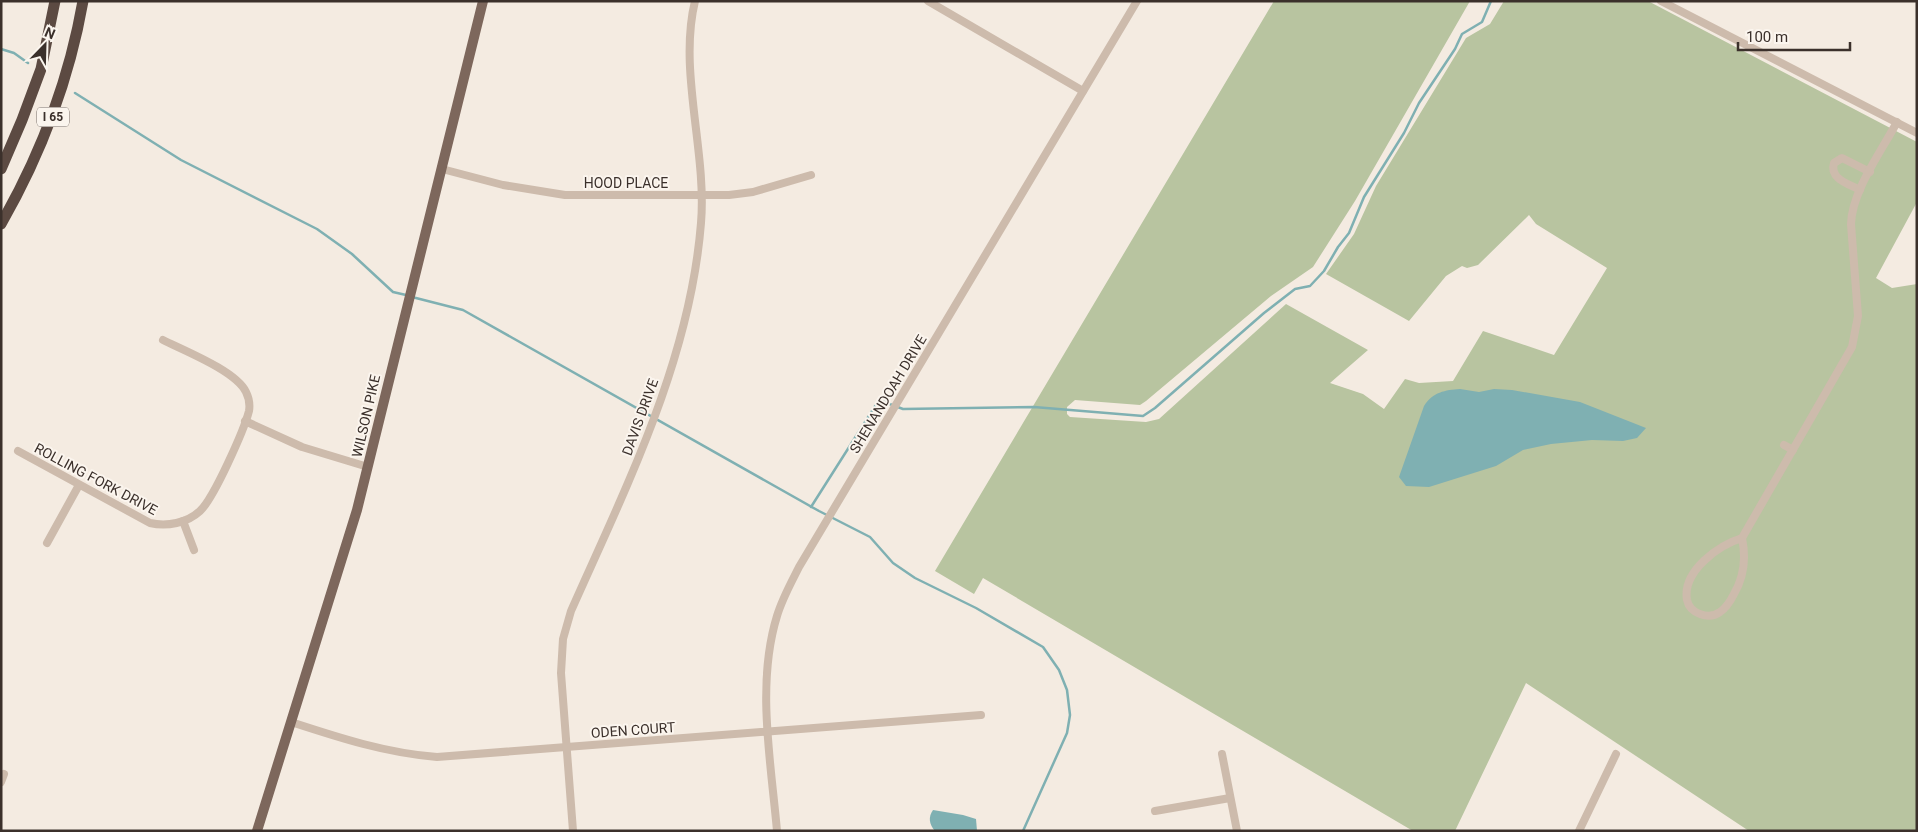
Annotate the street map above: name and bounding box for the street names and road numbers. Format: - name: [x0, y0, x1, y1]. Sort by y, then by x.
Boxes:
- road number: I 65: [37, 108, 69, 126]
- street label: HOOD PLACE: [584, 175, 668, 191]
- street label: SHENANDOAH DRIVE: [846, 332, 930, 456]
- street label: WILSON PIKE: [349, 373, 383, 459]
- street label: DAVIS DRIVE: [619, 376, 661, 458]
- street label: ROLLING FORK DRIVE: [32, 440, 160, 518]
- street label: ODEN COURT: [590, 719, 676, 741]

